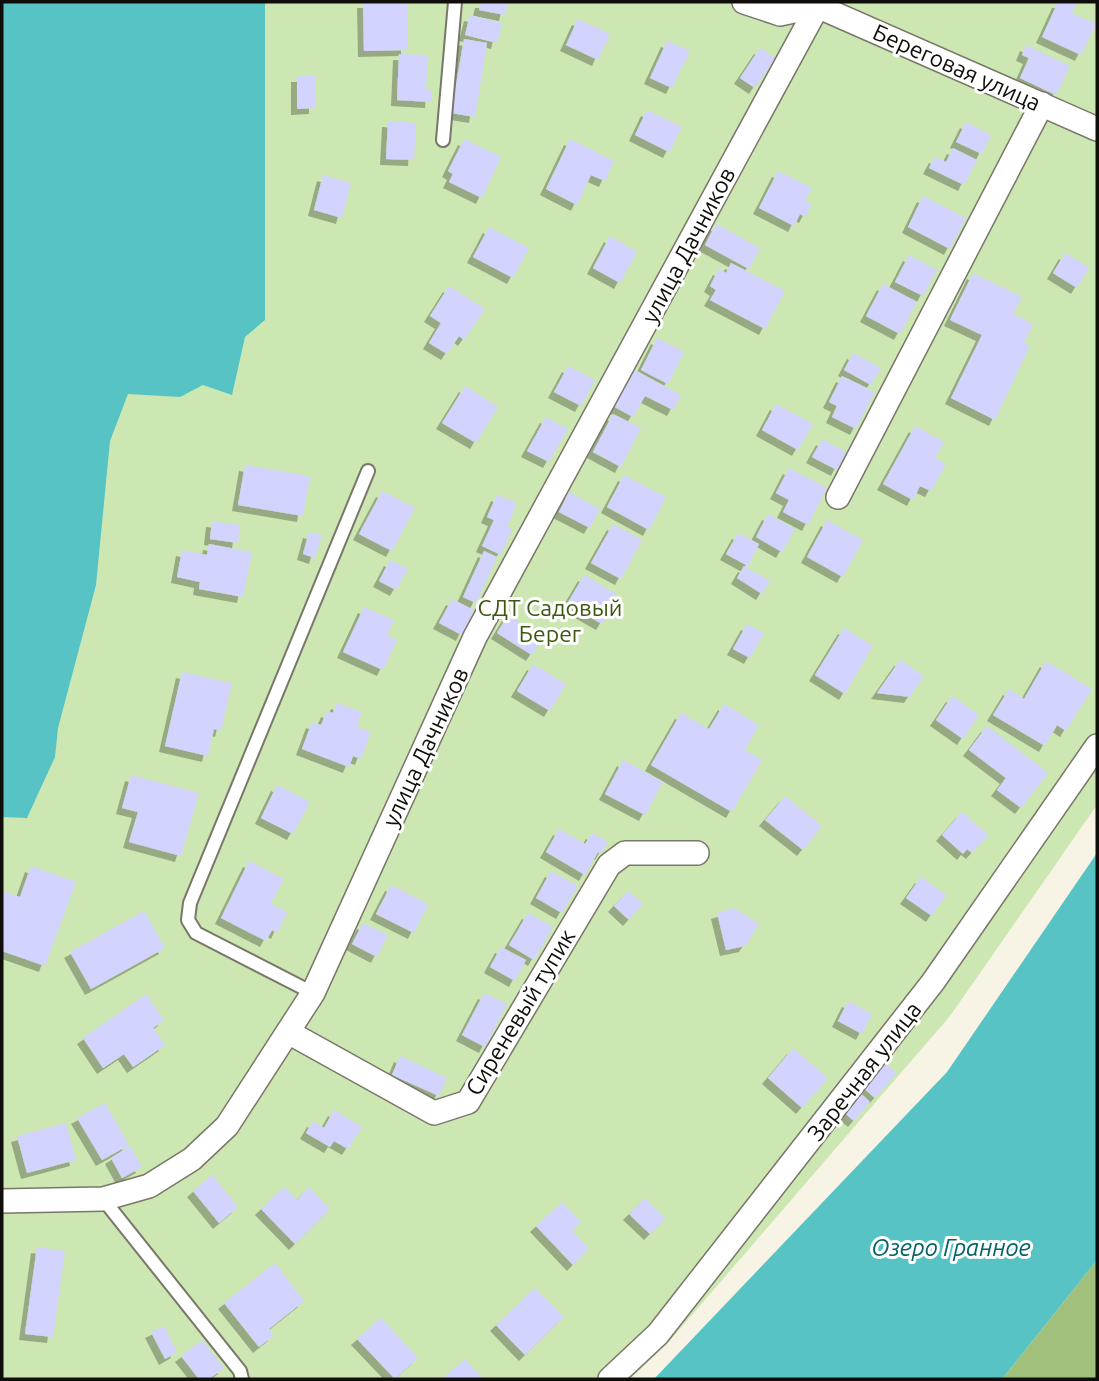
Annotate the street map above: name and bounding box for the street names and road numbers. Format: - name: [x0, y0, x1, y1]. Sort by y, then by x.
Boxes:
- street label: Береговая улица: [869, 19, 1045, 115]
- street label: улица Дачников: [636, 163, 740, 327]
- street label: улица Дачников: [377, 663, 473, 831]
- street label: Сиреневый тупик: [461, 924, 580, 1100]
- street label: Заречная улица: [802, 997, 926, 1145]

